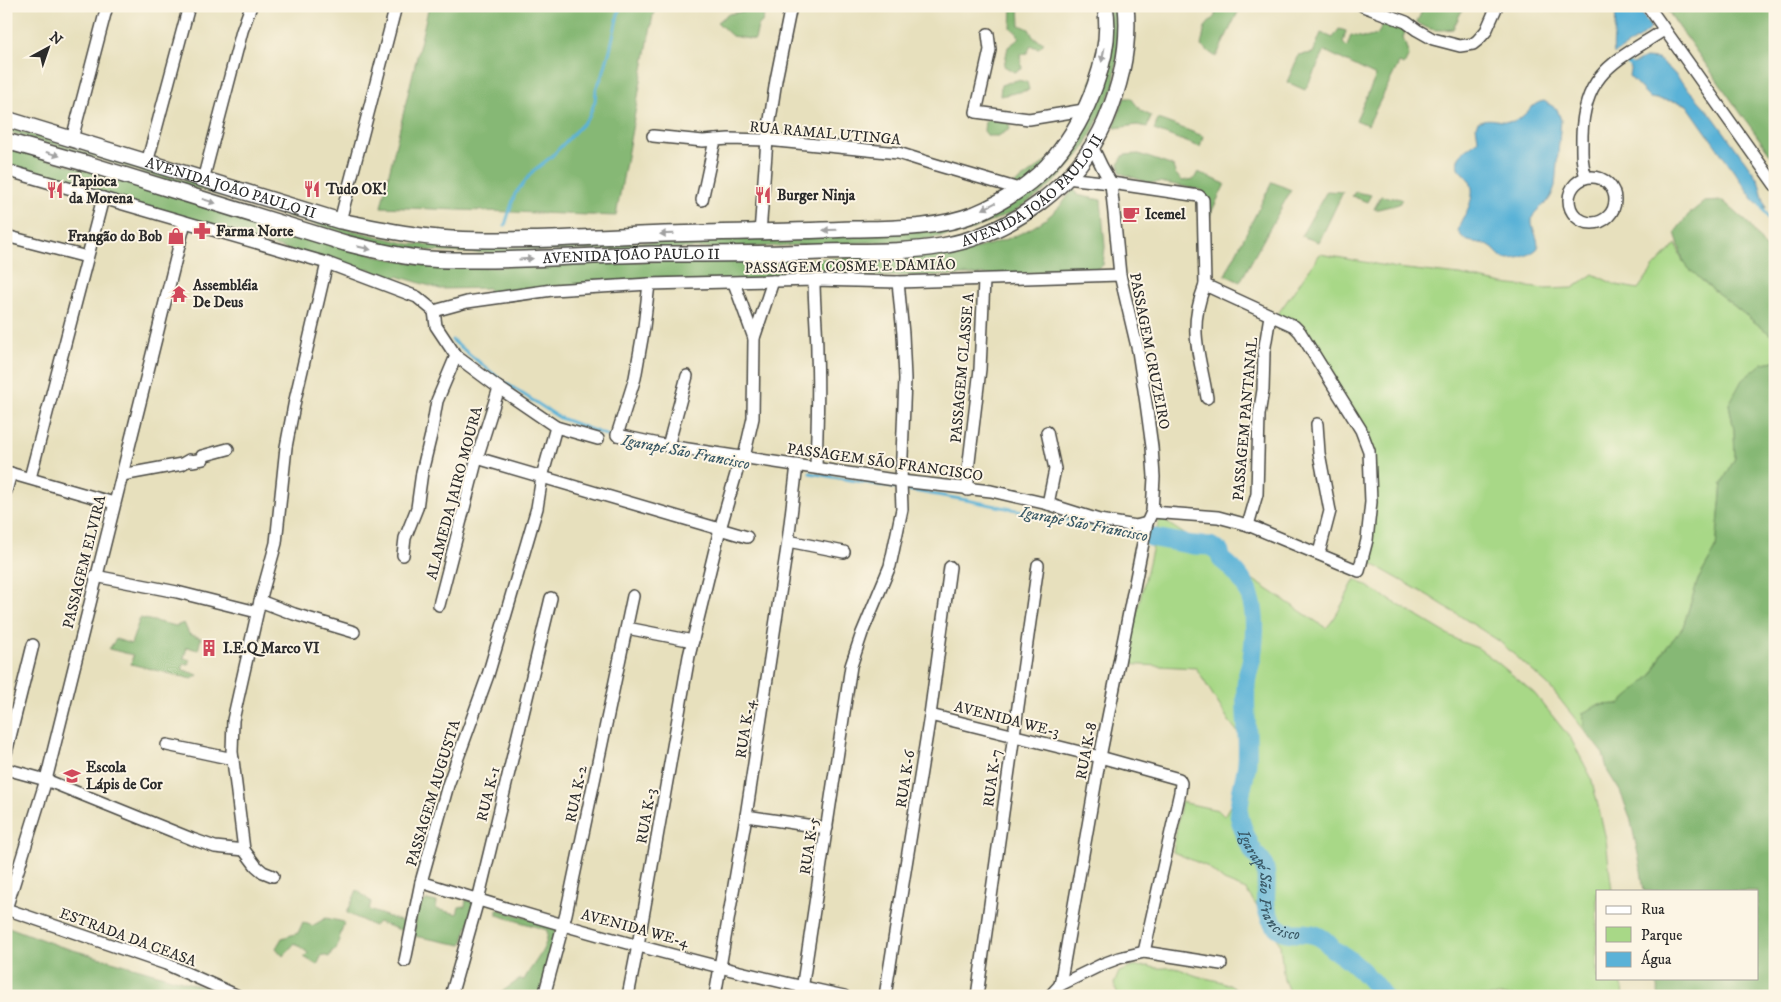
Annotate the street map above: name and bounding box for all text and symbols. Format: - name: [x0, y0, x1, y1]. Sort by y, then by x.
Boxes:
- north arrow: [22, 22, 72, 72]
- text: N: [46, 28, 66, 50]
- one-way arrow: [1098, 47, 1106, 63]
- street label: RUA RAMAL UTINGA: [748, 117, 902, 150]
- street label: AVENIDA JOÃO PAULO II: [959, 131, 1107, 251]
- one-way arrow: [46, 150, 61, 158]
- street label: AVENIDA JOÃO PAULO II: [143, 153, 318, 223]
- place label: Tapioca da Morena: [68, 172, 133, 208]
- restaurant icon: Tudo OK!: [302, 179, 322, 199]
- restaurant icon: Tapioca da Morena: [45, 180, 65, 200]
- place label: Tudo OK!: [325, 180, 387, 199]
- restaurant icon: Burger Ninja: [753, 185, 773, 205]
- place label: Burger Ninja: [777, 186, 856, 205]
- one-way arrow: [201, 198, 216, 206]
- one-way arrow: [982, 202, 996, 210]
- cafe icon: Icemel: [1121, 204, 1141, 224]
- place label: Icemel: [1145, 205, 1186, 224]
- pharmacy icon: Farma Norte: [192, 221, 212, 241]
- place label: Farma Norte: [216, 222, 294, 241]
- shop icon: Frangão do Bob: [166, 226, 186, 246]
- place label: Frangão do Bob: [68, 227, 162, 246]
- one-way arrow: [822, 227, 838, 235]
- one-way arrow: [659, 230, 675, 238]
- one-way arrow: [357, 244, 372, 252]
- street label: AVENIDA JOÃO PAULO II: [542, 244, 720, 268]
- street label: PASSAGEM COSME E DAMIÃO: [744, 254, 956, 278]
- one-way arrow: [518, 255, 534, 263]
- street label: PASSAGEM CRUZEIRO: [1125, 271, 1174, 431]
- place label: Assembléia De Deus: [192, 276, 258, 312]
- temple icon: Assembléia De Deus: [169, 284, 189, 304]
- street label: PASSAGEM CLASSE A: [946, 292, 979, 444]
- street label: PASSAGEM PANTANAL: [1229, 336, 1262, 502]
- street label: ALAMEDA JAIRO MOURA: [422, 404, 487, 582]
- water label: Igarapé São Francisco: [619, 430, 752, 474]
- street label: PASSAGEM SÃO FRANCISCO: [786, 438, 984, 486]
- street label: PASSAGEM ELVIRA: [59, 493, 110, 631]
- water label: Igarapé São Francisco: [1017, 502, 1150, 546]
- building icon: I.E.Q Marco VI: [199, 638, 219, 658]
- place label: I.E.Q Marco VI: [223, 639, 319, 658]
- street label: AVENIDA WE-3: [952, 697, 1061, 742]
- street label: RUA K-4: [731, 698, 760, 760]
- street label: PASSAGEM AUGUSTA: [402, 717, 465, 869]
- street label: RUA K-8: [1072, 721, 1101, 781]
- street label: RUA K-6: [892, 748, 920, 809]
- street label: RUA K-7: [979, 748, 1006, 808]
- place label: Escola Lápis de Cor: [86, 758, 163, 794]
- street label: RUA K-2: [561, 763, 592, 824]
- street label: RUA K-1: [473, 765, 504, 824]
- school or university icon: Escola Lápis de Cor: [62, 766, 82, 786]
- street label: RUA K-3: [632, 787, 661, 845]
- street label: RUA K-5: [796, 816, 823, 876]
- water label: Igarapé São Francisco: [1233, 826, 1300, 944]
- legend: [1596, 890, 1758, 980]
- text: Rua: [1641, 900, 1665, 919]
- street label: ESTRADA DA CEASA: [57, 904, 199, 971]
- street label: AVENIDA WE-4: [579, 905, 691, 952]
- text: Parque: [1641, 926, 1682, 945]
- text: Água: [1641, 949, 1672, 969]

